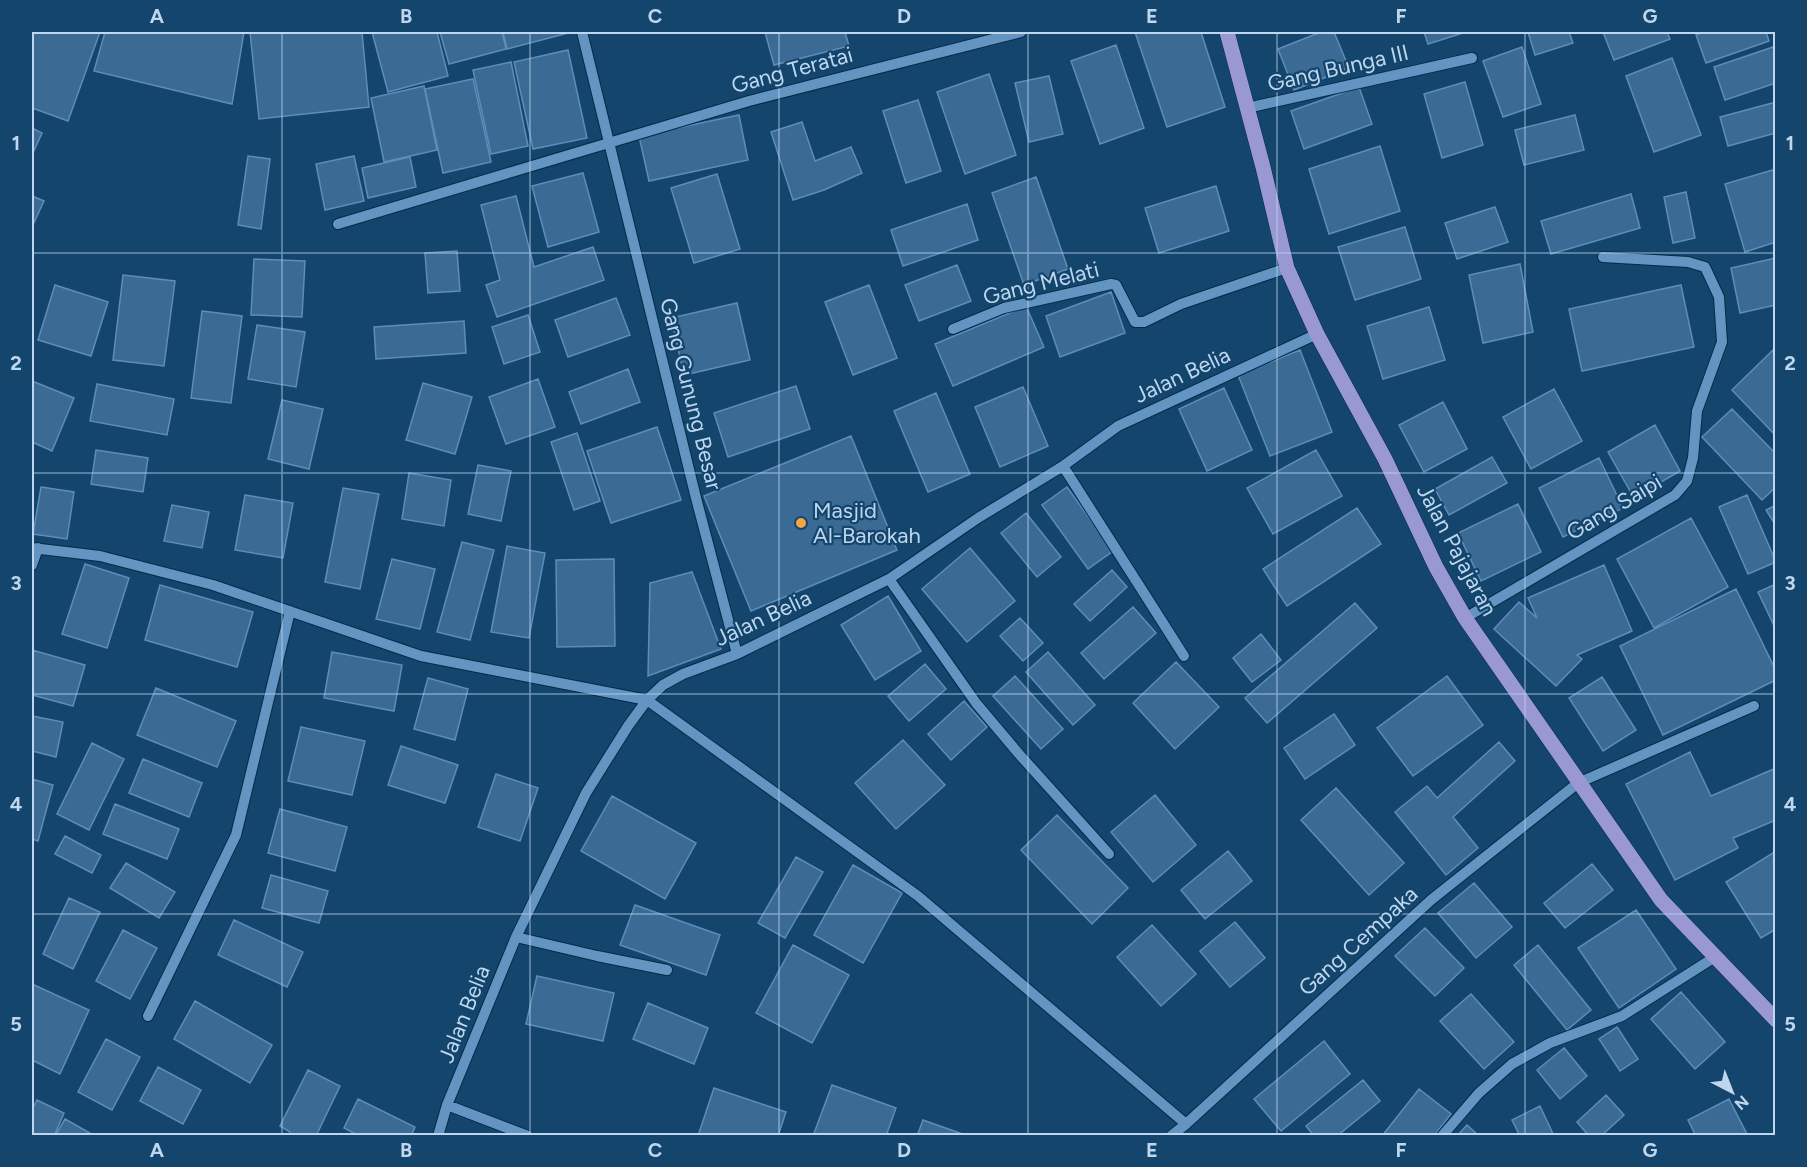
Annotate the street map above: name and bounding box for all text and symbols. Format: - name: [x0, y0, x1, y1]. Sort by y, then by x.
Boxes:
- text: A: [150, 4, 165, 28]
- text: B: [400, 4, 412, 28]
- text: C: [648, 4, 662, 28]
- text: D: [897, 4, 911, 28]
- text: E: [1146, 4, 1158, 28]
- text: F: [1395, 4, 1407, 28]
- text: G: [1643, 4, 1658, 28]
- street label: Gang Bunga III: [1265, 39, 1411, 97]
- street label: Gang Teratai: [728, 41, 856, 99]
- text: 1: [12, 131, 20, 155]
- text: 1: [1786, 131, 1794, 155]
- street label: Gang Melati: [980, 256, 1102, 310]
- street label: Gang Gunung Besar: [654, 295, 728, 493]
- street label: Jalan Belia: [1130, 341, 1234, 409]
- text: 2: [10, 351, 22, 375]
- text: 2: [1784, 351, 1796, 375]
- street label: Gang Saipi: [1561, 468, 1667, 546]
- street label: Jalan Pajajaran: [1411, 480, 1503, 620]
- place label: Masjid Al-Barokah: [813, 497, 921, 549]
- marker: Masjid Al-Barokah: [794, 516, 808, 530]
- text: 3: [10, 571, 22, 595]
- text: 3: [1784, 571, 1796, 595]
- street label: Jalan Belia: [711, 584, 815, 652]
- text: 4: [10, 792, 23, 816]
- text: 4: [1784, 792, 1797, 816]
- street label: Gang Cempaka: [1293, 880, 1423, 1002]
- street label: Jalan Belia: [432, 961, 496, 1067]
- text: 5: [10, 1012, 22, 1036]
- text: 5: [1784, 1012, 1796, 1036]
- north arrow: [1702, 1062, 1762, 1122]
- text: N: [1731, 1092, 1753, 1114]
- text: A: [150, 1138, 165, 1162]
- text: B: [400, 1138, 412, 1162]
- text: C: [648, 1138, 662, 1162]
- text: D: [897, 1138, 911, 1162]
- text: E: [1146, 1138, 1158, 1162]
- text: F: [1395, 1138, 1407, 1162]
- text: G: [1643, 1138, 1658, 1162]

